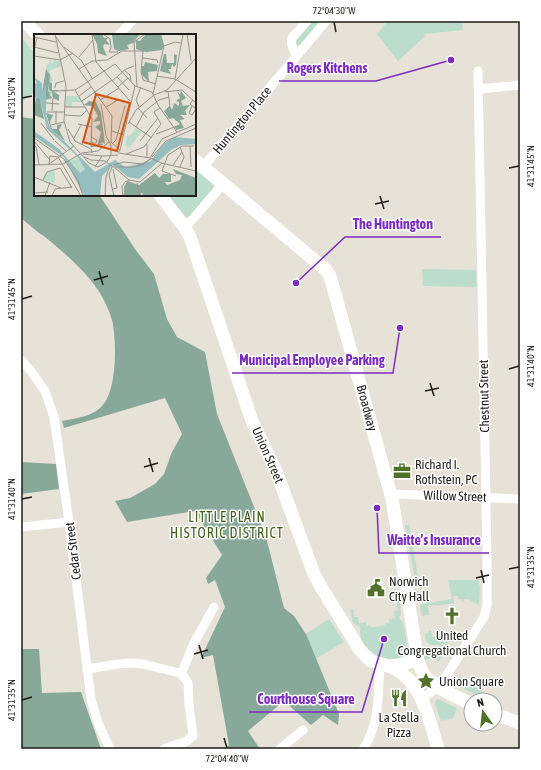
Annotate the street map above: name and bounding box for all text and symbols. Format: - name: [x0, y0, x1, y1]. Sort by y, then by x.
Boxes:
- text: 72°04'30"W: [312, 5, 356, 16]
- inset map: [34, 34, 196, 196]
- callout: Rogers Kitchens: [279, 55, 376, 81]
- text: Rogers Kitchens: [287, 60, 367, 76]
- text: 41°31'50"N: [6, 77, 17, 119]
- street label: Huntington Place: [210, 83, 275, 157]
- text: 41°31'45"N: [525, 145, 536, 187]
- callout: The Huntington: [345, 211, 441, 237]
- text: The Huntington: [353, 216, 433, 232]
- text: 41°31'45"N: [6, 278, 17, 320]
- text: 41°31'40"N: [525, 345, 536, 387]
- callout: Municipal Employee Parking: [232, 347, 393, 373]
- text: Municipal Employee Parking: [239, 352, 386, 368]
- street label: Chestnut Street: [476, 359, 492, 433]
- street label: Broadway: [354, 383, 381, 433]
- street label: Union Street: [249, 425, 287, 486]
- place label: Richard I. Rothstein, PC: [415, 457, 478, 487]
- office icon: Richard I. Rothstein, PC: [392, 461, 412, 481]
- text: 41°31'40"N: [6, 478, 17, 520]
- street label: Willow Street: [423, 487, 487, 505]
- district label: LITTLE PLAIN HISTORIC DISTRICT: [170, 509, 284, 541]
- street label: Cedar Street: [62, 521, 84, 581]
- callout: Waitte’s Insurance: [379, 527, 489, 553]
- text: Waitte’s Insurance: [386, 532, 481, 548]
- text: 41°31'35"N: [525, 546, 536, 588]
- place label: Norwich City Hall: [389, 574, 430, 604]
- public building icon: Norwich City Hall: [366, 578, 386, 598]
- church icon: United Congregational Church: [442, 606, 462, 626]
- place label: United Congregational Church: [398, 628, 506, 658]
- place icon: Union Square: [416, 671, 436, 691]
- place label: Union Square: [439, 674, 504, 689]
- text: 41°31'35"N: [6, 679, 17, 721]
- callout: Courthouse Square: [249, 686, 362, 712]
- restaurant icon: La Stella Pizza: [389, 688, 409, 708]
- text: Courthouse Square: [257, 691, 355, 707]
- north arrow: [463, 692, 503, 732]
- text: N: [476, 696, 485, 709]
- place label: La Stella Pizza: [379, 710, 419, 740]
- text: 72°04'40"W: [205, 753, 249, 764]

